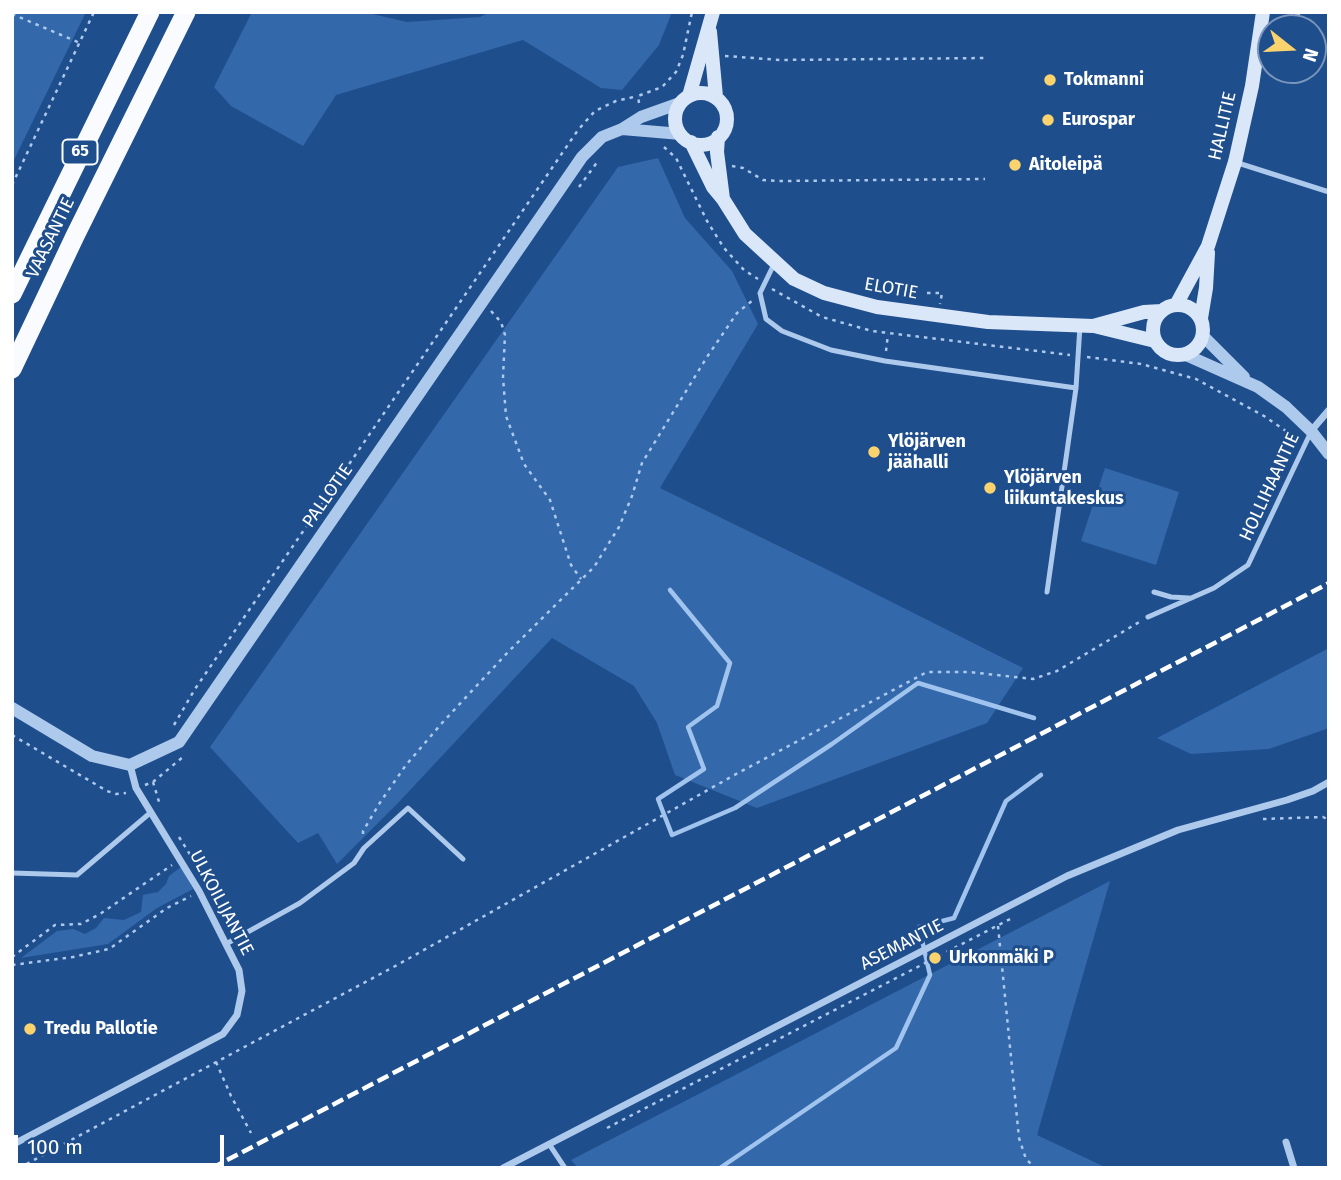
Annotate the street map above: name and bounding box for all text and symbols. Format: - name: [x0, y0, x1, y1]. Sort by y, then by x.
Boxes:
- north arrow: [1257, 14, 1327, 84]
- text: N: [1298, 45, 1323, 65]
- place label: Tokmanni: [1064, 69, 1144, 91]
- marker: Tokmanni: [1042, 72, 1058, 88]
- street label: HALLITIE: [1205, 89, 1241, 163]
- place label: Eurospar: [1062, 109, 1135, 131]
- marker: Eurospar: [1040, 112, 1056, 128]
- road number: 65: [62, 140, 98, 164]
- place label: Aitoleipä: [1029, 154, 1103, 176]
- marker: Aitoleipä: [1007, 157, 1023, 173]
- street label: VAASANTIE: [22, 194, 80, 282]
- street label: ELOTIE: [863, 274, 919, 304]
- street label: HOLLIHAANTIE: [1235, 429, 1305, 545]
- place label: Ylöjärven jäähalli: [888, 431, 966, 474]
- marker: Ylöjärven jäähalli: [866, 444, 882, 460]
- street label: PALLOTIE: [298, 460, 358, 532]
- place label: Ylöjärven liikuntakeskus: [1004, 467, 1124, 510]
- marker: Ylöjärven liikuntakeskus: [982, 480, 998, 496]
- street label: ULKOILIJANTIE: [184, 847, 258, 959]
- street label: ASEMANTIE: [857, 915, 947, 975]
- place label: Urkonmäki P: [949, 947, 1054, 969]
- marker: Urkonmäki P: [927, 950, 943, 966]
- place label: Tredu Pallotie: [44, 1018, 158, 1040]
- marker: Tredu Pallotie: [22, 1021, 38, 1037]
- scale bar: [18, 1120, 228, 1164]
- text: 100 m: [27, 1134, 83, 1160]

